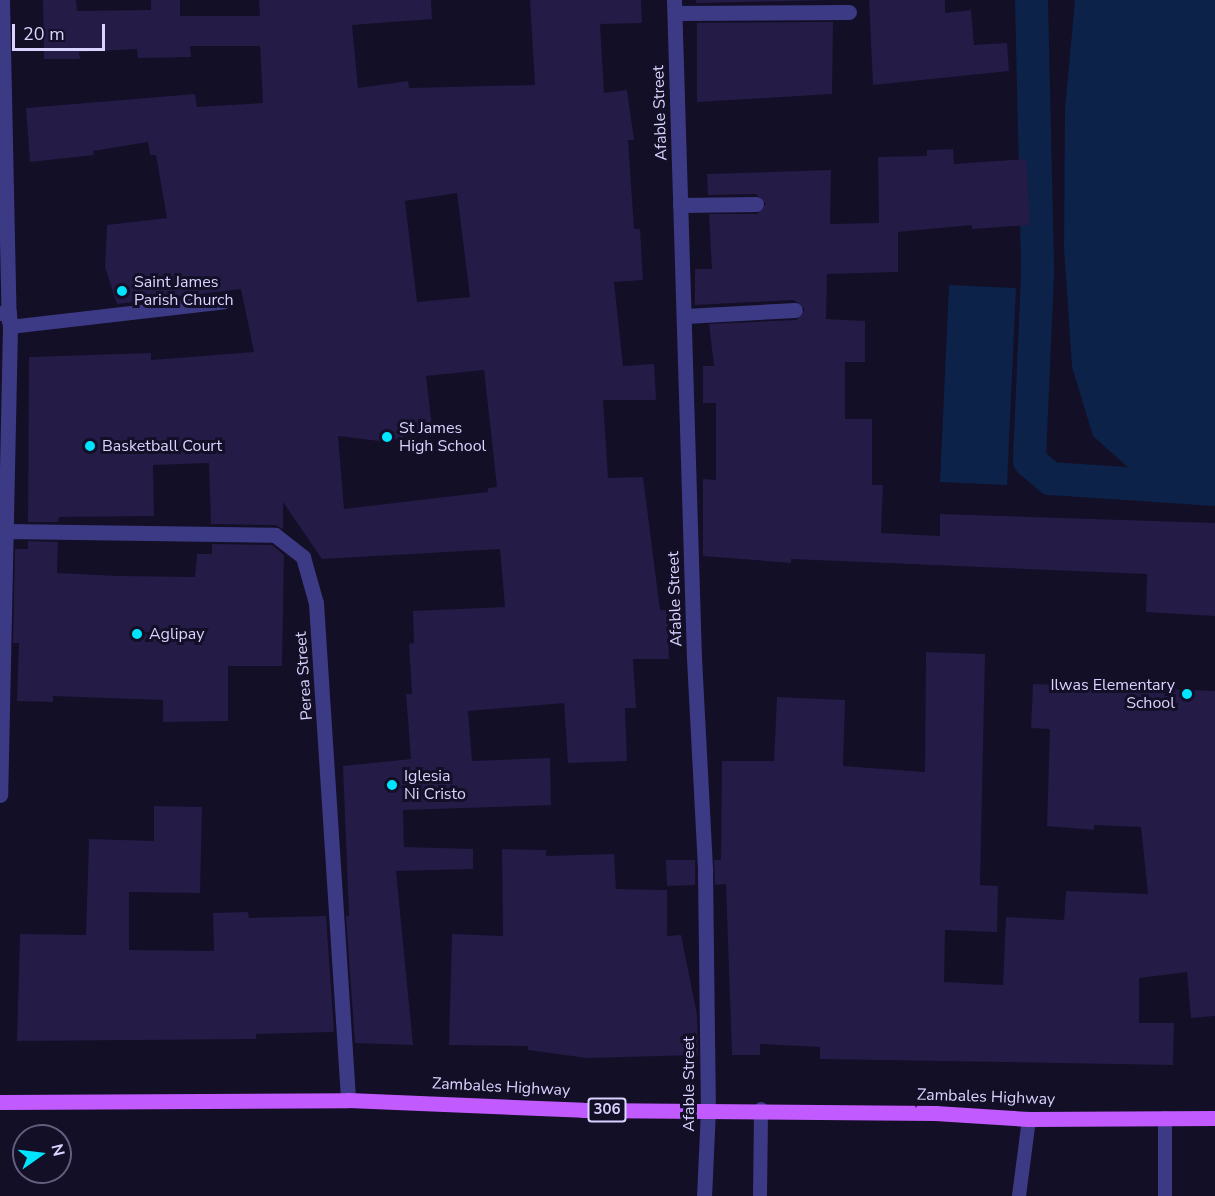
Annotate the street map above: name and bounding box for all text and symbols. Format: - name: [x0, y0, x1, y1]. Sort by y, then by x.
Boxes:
- scale bar: [15, 12, 108, 50]
- text: 20 m: [23, 22, 65, 46]
- street label: Afable Street: [649, 65, 671, 161]
- place label: Saint James Parish Church: [134, 272, 234, 310]
- marker: Saint James Parish Church: [115, 284, 129, 298]
- place label: St James High School: [399, 418, 486, 456]
- marker: St James High School: [380, 430, 394, 444]
- place label: Basketball Court: [102, 436, 222, 456]
- marker: Basketball Court: [83, 439, 97, 453]
- street label: Afable Street: [664, 551, 686, 647]
- place label: Aglipay: [149, 624, 204, 644]
- marker: Aglipay: [130, 627, 144, 641]
- street label: Perea Street: [291, 631, 317, 721]
- place label: Ilwas Elementary School: [1050, 675, 1175, 713]
- marker: Ilwas Elementary School: [1180, 687, 1194, 701]
- place label: Iglesia Ni Cristo: [404, 766, 466, 804]
- marker: Iglesia Ni Cristo: [385, 778, 399, 792]
- street label: Afable Street: [679, 1036, 699, 1132]
- street label: Zambales Highway: [431, 1074, 571, 1100]
- street label: Zambales Highway: [916, 1085, 1056, 1109]
- road number: 306: [588, 1098, 626, 1122]
- north arrow: [12, 1124, 72, 1184]
- text: N: [45, 1142, 70, 1159]

